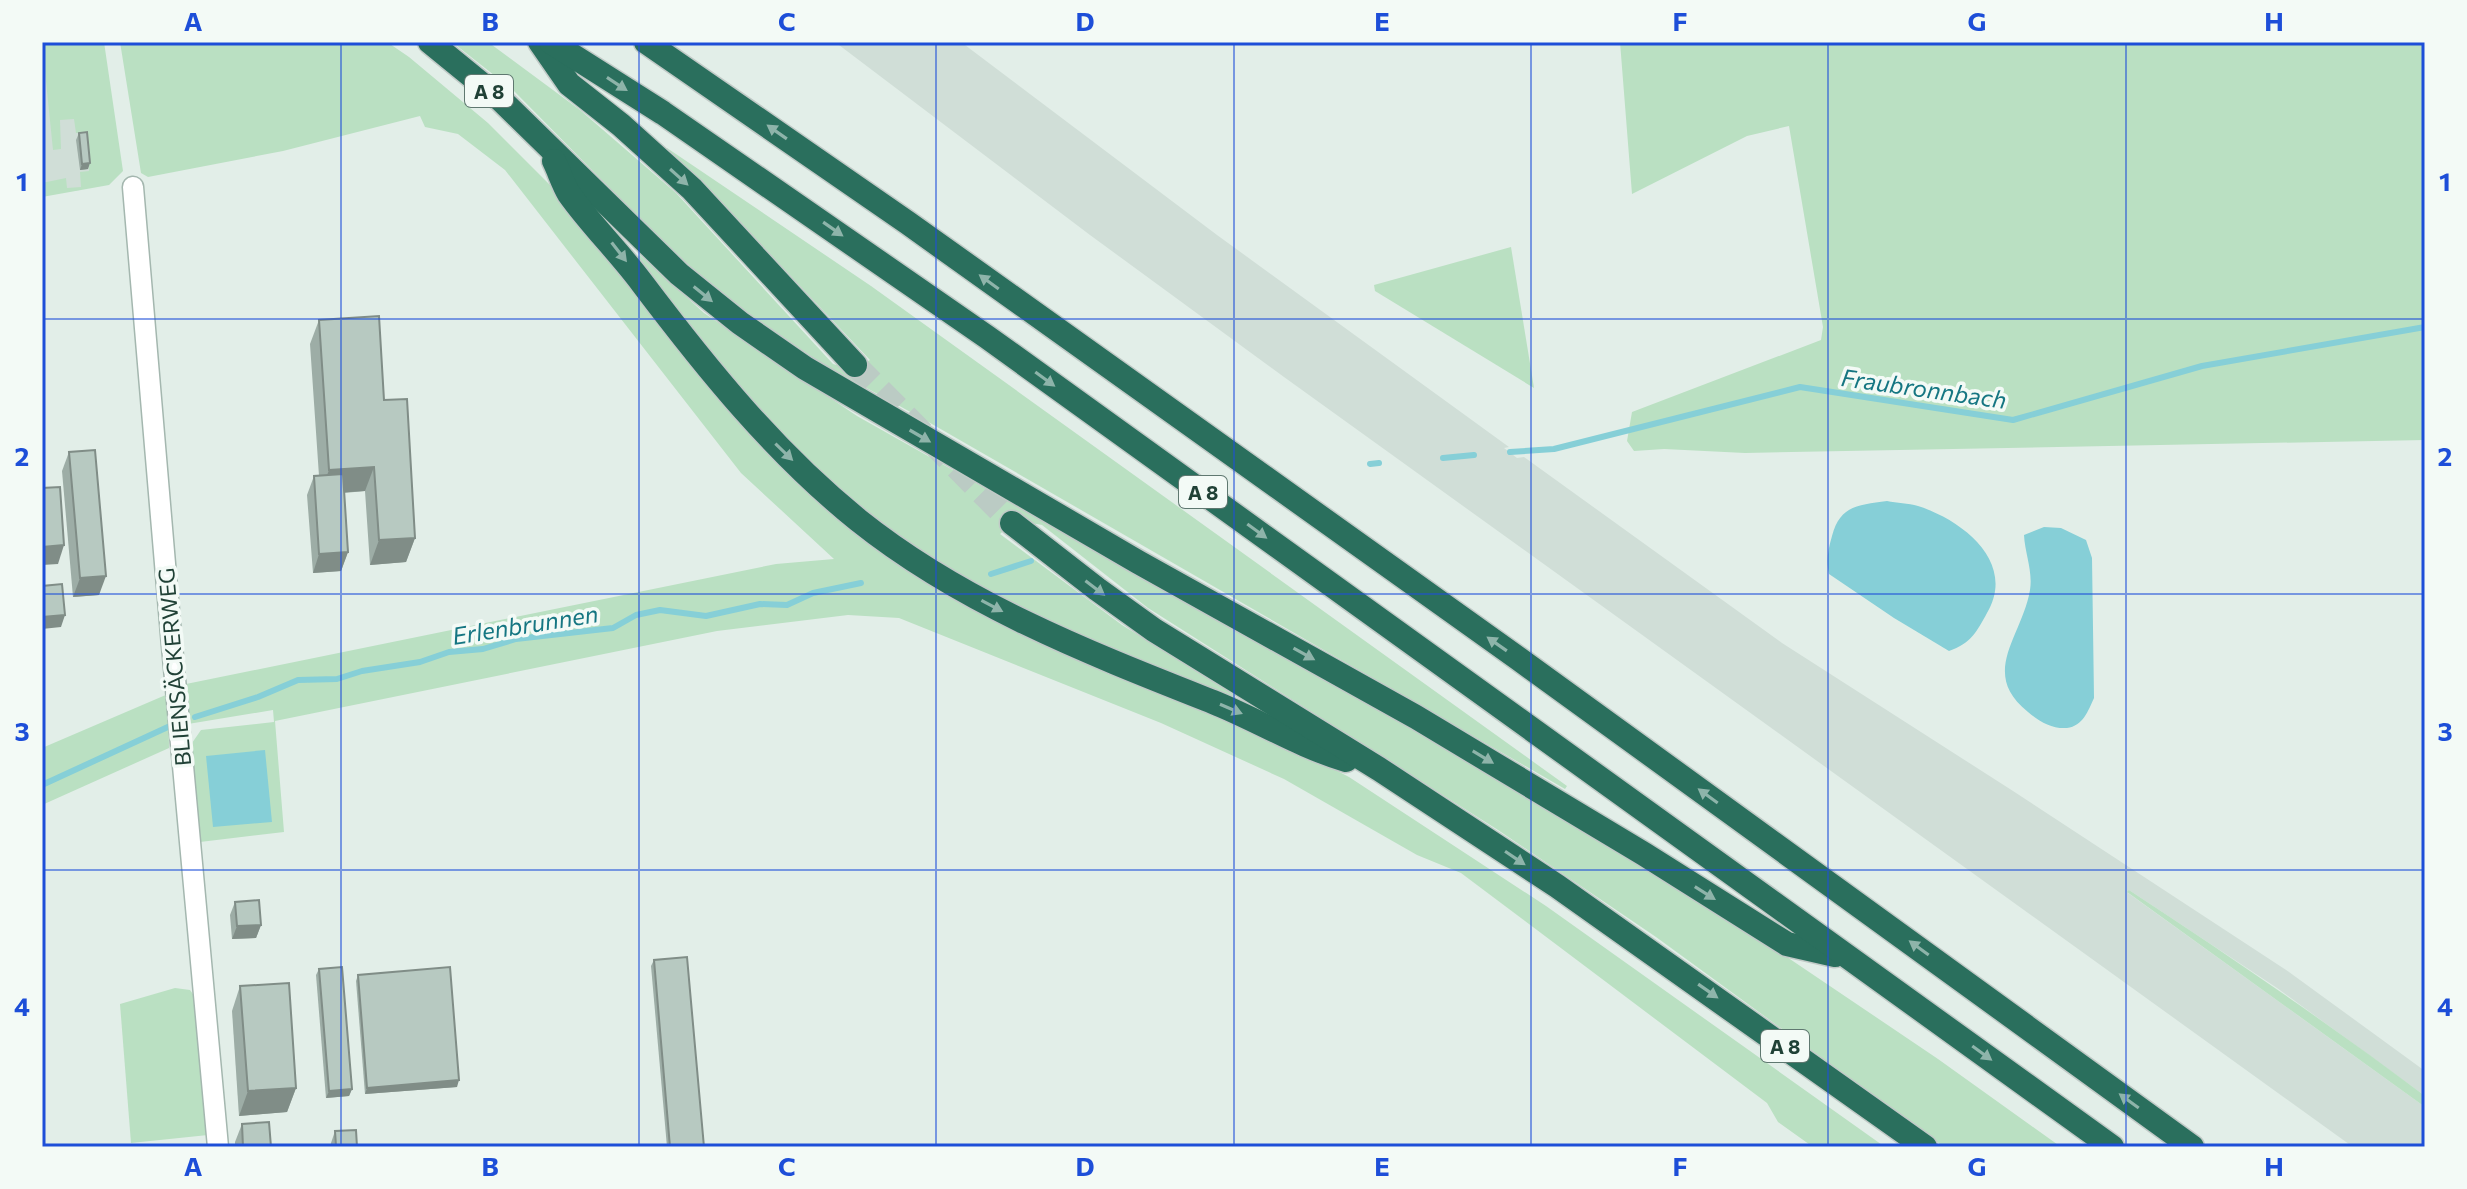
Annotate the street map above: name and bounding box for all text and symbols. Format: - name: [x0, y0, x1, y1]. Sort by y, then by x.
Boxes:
- text: A: [184, 5, 203, 36]
- text: B: [481, 5, 499, 36]
- text: C: [778, 5, 796, 36]
- text: D: [1075, 5, 1095, 36]
- text: E: [1374, 5, 1390, 36]
- text: F: [1672, 5, 1688, 36]
- text: G: [1968, 5, 1986, 36]
- text: H: [2264, 5, 2284, 36]
- road number: A 8: [465, 75, 513, 107]
- one-way arrow: [606, 77, 628, 91]
- one-way arrow: [766, 125, 787, 140]
- text: 1: [16, 165, 28, 196]
- text: 1: [2439, 165, 2451, 196]
- one-way arrow: [669, 168, 688, 186]
- one-way arrow: [822, 221, 843, 236]
- one-way arrow: [610, 242, 626, 262]
- one-way arrow: [979, 275, 1000, 290]
- one-way arrow: [693, 285, 713, 301]
- water label: Fraubronnbach: [1840, 362, 2008, 414]
- one-way arrow: [1035, 371, 1056, 386]
- one-way arrow: [909, 429, 932, 443]
- text: 2: [15, 440, 29, 471]
- text: 2: [2438, 440, 2452, 471]
- one-way arrow: [774, 443, 793, 461]
- road number: A 8: [1179, 476, 1227, 508]
- one-way arrow: [1246, 522, 1267, 538]
- street label: BLIENSÄCKERWEG: [152, 567, 196, 767]
- one-way arrow: [1085, 580, 1106, 595]
- water label: Erlenbrunnen: [450, 598, 600, 650]
- one-way arrow: [981, 599, 1004, 612]
- one-way arrow: [1486, 636, 1508, 652]
- one-way arrow: [1293, 647, 1315, 661]
- one-way arrow: [1219, 703, 1242, 716]
- text: 3: [14, 715, 30, 746]
- text: 3: [2437, 715, 2453, 746]
- one-way arrow: [1472, 750, 1494, 764]
- one-way arrow: [1698, 788, 1719, 804]
- one-way arrow: [1504, 850, 1525, 865]
- one-way arrow: [1694, 885, 1715, 900]
- one-way arrow: [1908, 940, 1930, 956]
- one-way arrow: [1697, 983, 1719, 999]
- text: 4: [14, 990, 30, 1021]
- text: 4: [2437, 990, 2453, 1021]
- road number: A 8: [1761, 1030, 1809, 1062]
- one-way arrow: [1971, 1045, 1992, 1060]
- one-way arrow: [2118, 1093, 2140, 1109]
- text: A: [184, 1150, 203, 1181]
- text: B: [481, 1150, 499, 1181]
- text: C: [778, 1150, 796, 1181]
- text: D: [1075, 1150, 1095, 1181]
- text: E: [1374, 1150, 1390, 1181]
- text: F: [1672, 1150, 1688, 1181]
- text: G: [1968, 1150, 1986, 1181]
- text: H: [2264, 1150, 2284, 1181]

